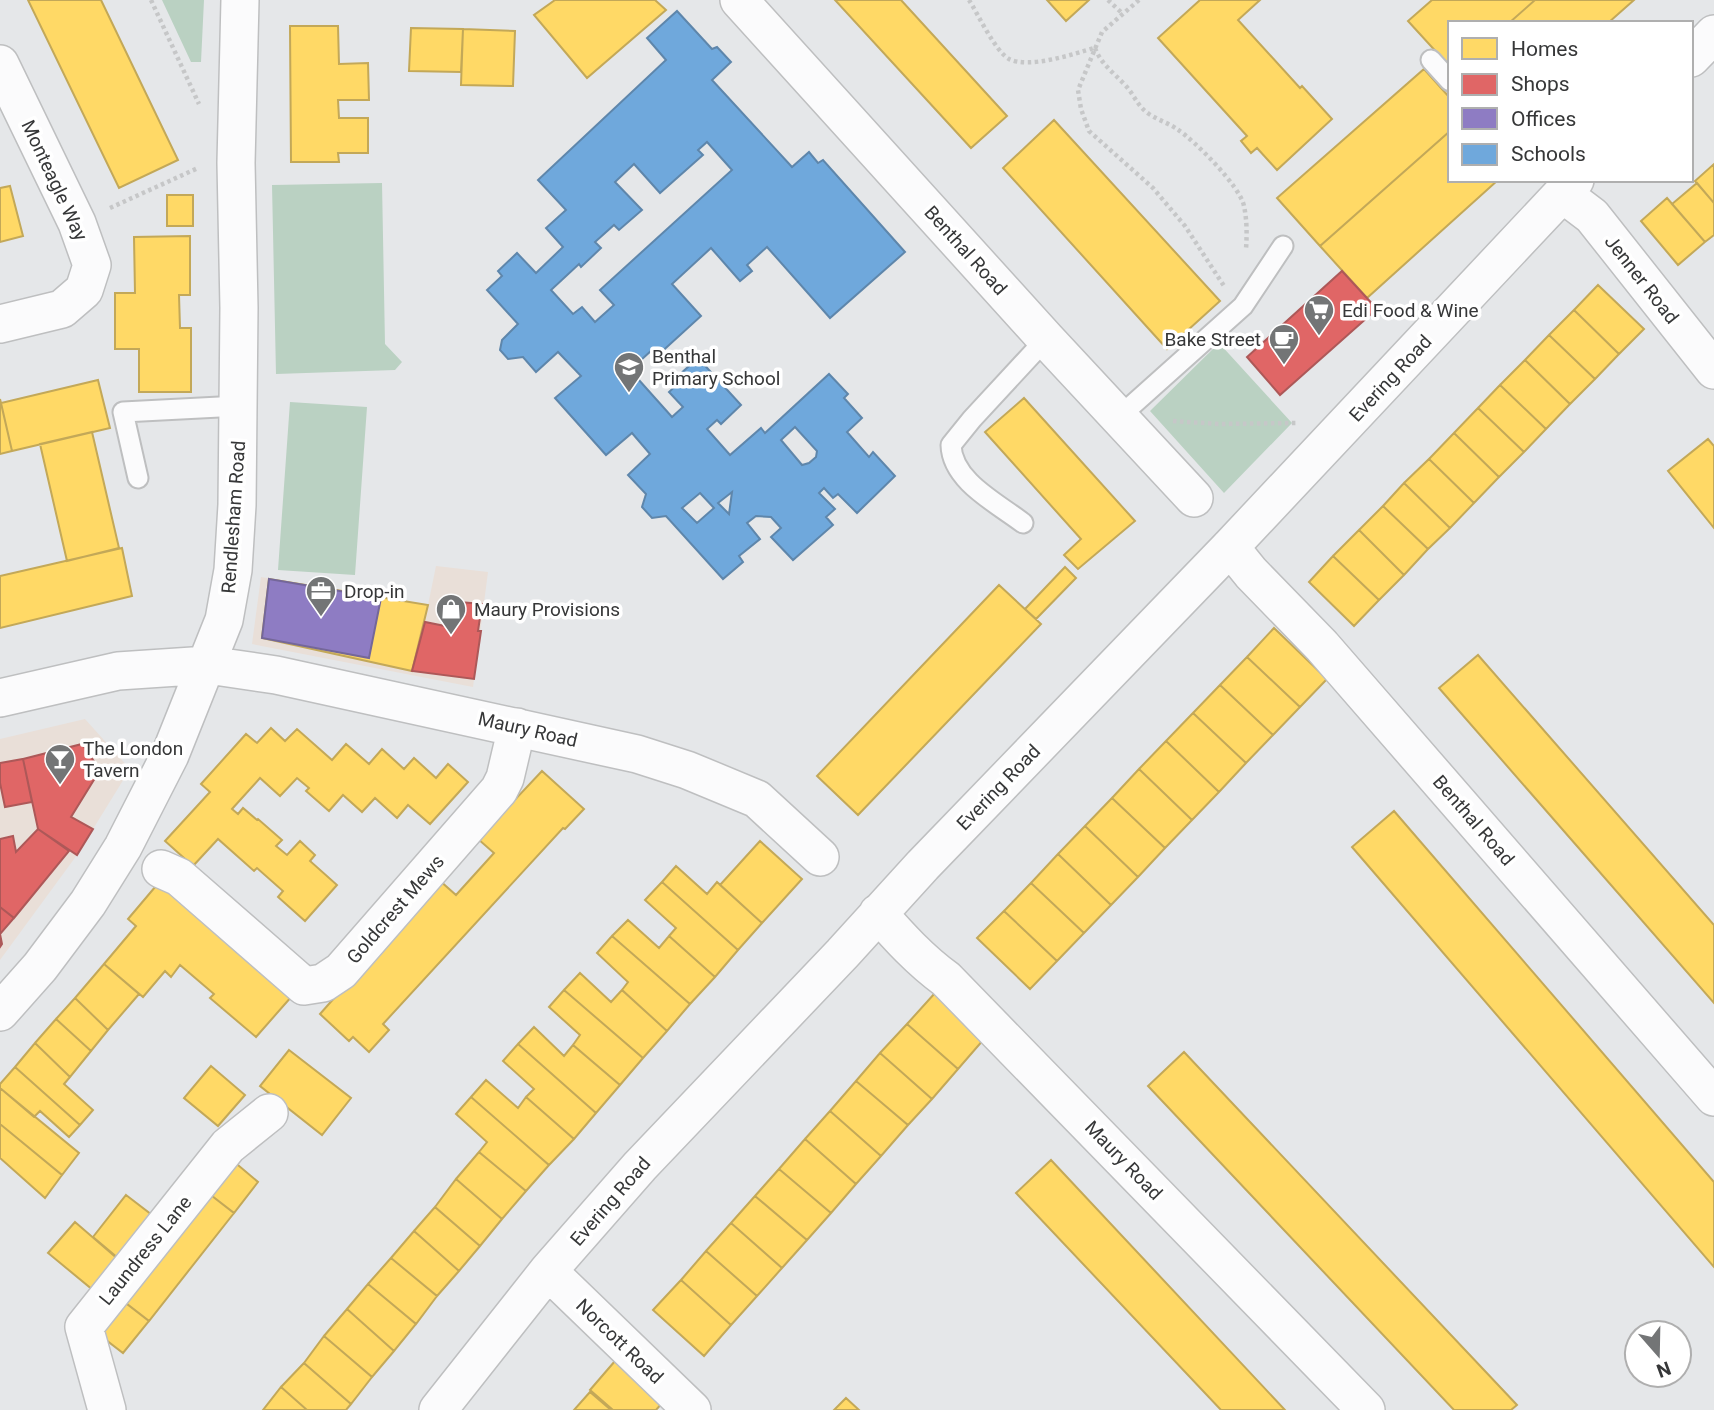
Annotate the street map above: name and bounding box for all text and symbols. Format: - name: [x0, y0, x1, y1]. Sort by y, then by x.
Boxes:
- legend: [1448, 21, 1693, 182]
- text: Homes: [1511, 37, 1578, 61]
- text: Shops: [1511, 72, 1570, 96]
- text: Offices: [1511, 107, 1576, 131]
- street label: Monteagle Way: [17, 116, 93, 244]
- text: Schools: [1511, 142, 1586, 166]
- street label: Benthal Road: [919, 201, 1012, 300]
- street label: Jenner Road: [1600, 230, 1683, 328]
- supermarket icon: Edi Food & Wine: [1302, 293, 1336, 337]
- place label: Edi Food & Wine: [1342, 299, 1479, 322]
- cafe icon: Bake Street: [1267, 322, 1301, 366]
- place label: Bake Street: [1164, 328, 1261, 351]
- street label: Evering Road: [1344, 330, 1436, 426]
- place label: Benthal Primary School: [652, 345, 780, 390]
- school or university icon: Benthal Primary School: [612, 350, 646, 394]
- street label: Rendlesham Road: [217, 440, 250, 594]
- office icon: Drop-in: [304, 574, 338, 618]
- place label: Drop-in: [344, 580, 405, 603]
- shop icon: Maury Provisions: [434, 592, 468, 636]
- place label: Maury Provisions: [474, 598, 620, 621]
- street label: Maury Road: [476, 707, 580, 752]
- place label: The London Tavern: [83, 737, 183, 782]
- street label: Evering Road: [952, 740, 1045, 835]
- bar icon: The London Tavern: [43, 742, 77, 786]
- street label: Benthal Road: [1428, 770, 1519, 870]
- street label: Goldcrest Mews: [342, 850, 449, 969]
- street label: Maury Road: [1080, 1116, 1167, 1205]
- street label: Evering Road: [566, 1152, 655, 1250]
- street label: Laundress Lane: [94, 1191, 197, 1310]
- street label: Norcott Road: [571, 1294, 668, 1389]
- north arrow: [1623, 1319, 1693, 1389]
- text: N: [1653, 1356, 1674, 1383]

